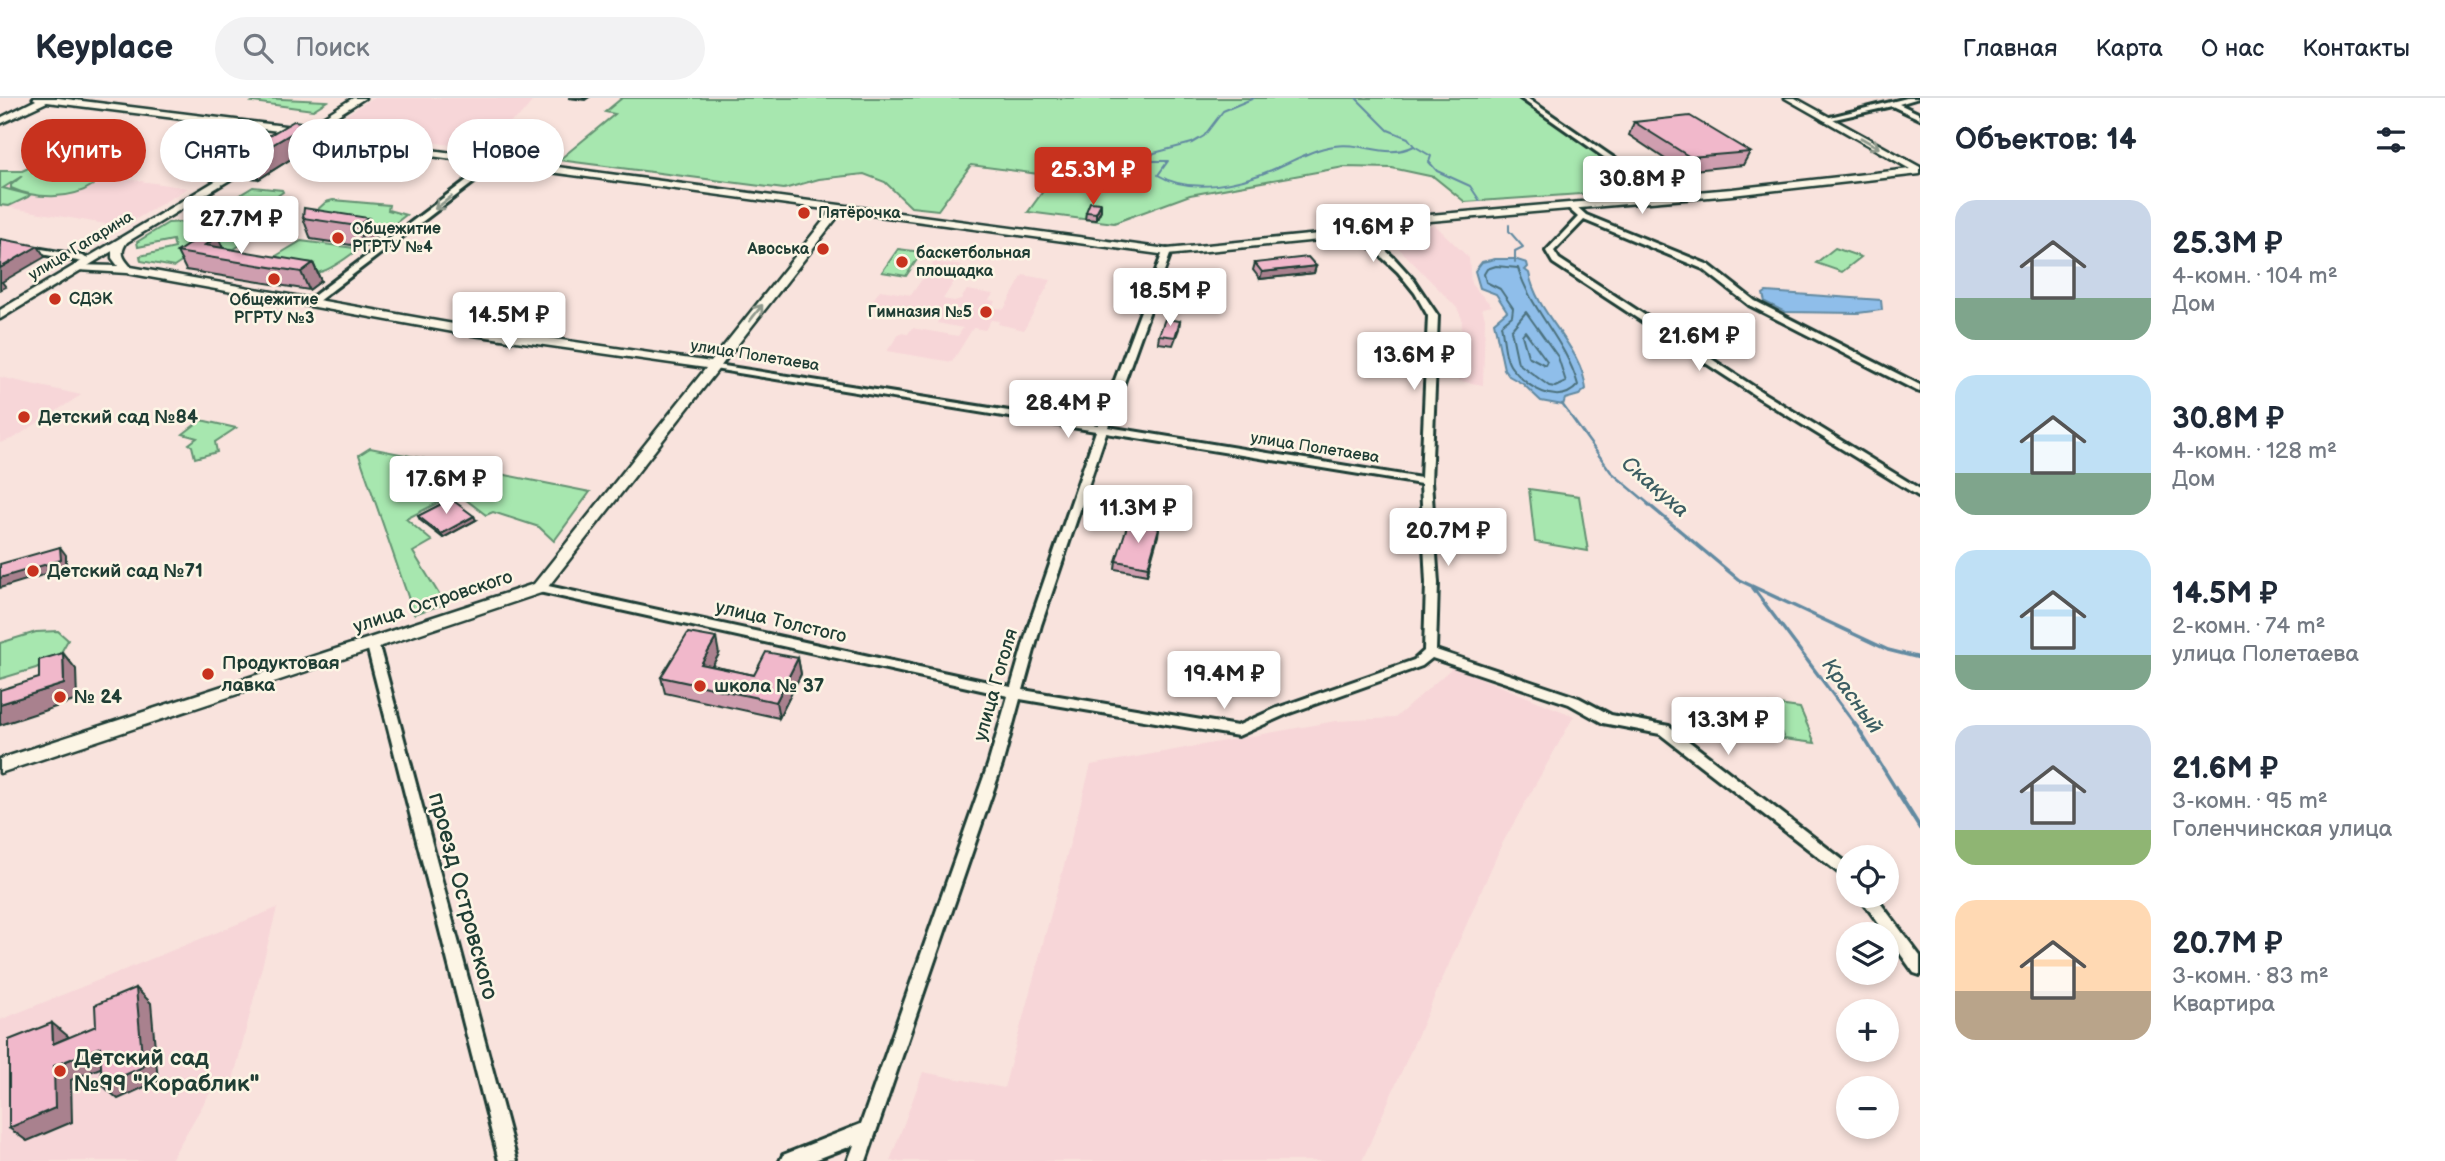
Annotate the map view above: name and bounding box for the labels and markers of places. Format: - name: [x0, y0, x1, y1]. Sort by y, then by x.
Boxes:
- pin: 25.3M ₽: [1028, 148, 1158, 207]
- pin: 30.8M ₽: [1577, 156, 1707, 216]
- pin: 27.7M ₽: [176, 197, 306, 256]
- place label: Пятёрочка: [818, 204, 901, 223]
- pin: 19.6M ₽: [1308, 204, 1438, 264]
- marker: Пятёрочка: [796, 205, 812, 221]
- place label: Общежитие РГРТУ №4: [352, 220, 441, 257]
- marker: Общежитие РГРТУ №4: [330, 230, 346, 246]
- place label: Авоська: [746, 240, 810, 259]
- marker: Авоська: [815, 241, 831, 257]
- place label: баскетбольная площадка: [916, 244, 1031, 281]
- marker: баскетбольная площадка: [894, 254, 910, 270]
- pin: 18.5M ₽: [1105, 268, 1235, 328]
- marker: Общежитие РГРТУ №3: [266, 271, 282, 287]
- place label: СДЭК: [69, 290, 113, 309]
- marker: СДЭК: [47, 291, 63, 307]
- place label: Общежитие РГРТУ №3: [229, 291, 319, 328]
- pin: 14.5M ₽: [444, 292, 574, 352]
- place label: Гимназия №5: [868, 303, 972, 322]
- marker: Гимназия №5: [978, 304, 994, 320]
- pin: 21.6M ₽: [1634, 314, 1764, 373]
- pin: 13.6M ₽: [1349, 332, 1479, 392]
- pin: 28.4M ₽: [1003, 380, 1133, 440]
- place label: Детский сад №84: [38, 406, 198, 429]
- marker: Детский сад №84: [16, 409, 32, 425]
- pin: 17.6M ₽: [381, 456, 511, 516]
- pin: 11.3M ₽: [1073, 486, 1203, 545]
- pin: 20.7M ₽: [1383, 508, 1513, 568]
- place label: Детский сад №71: [47, 560, 203, 583]
- marker: Детский сад №71: [25, 563, 41, 579]
- place label: Продуктовая лавка: [221, 652, 340, 697]
- pin: 19.4M ₽: [1159, 652, 1289, 711]
- marker: Продуктовая лавка: [200, 666, 216, 682]
- place label: школа № 37: [714, 675, 825, 698]
- marker: школа № 37: [692, 678, 708, 694]
- place label: № 24: [74, 686, 122, 709]
- marker: № 24: [52, 689, 68, 705]
- pin: 13.3M ₽: [1663, 698, 1793, 757]
- place label: Детский сад №99 "Кораблик": [74, 1044, 260, 1098]
- marker: Детский сад №99 "Кораблик": [52, 1063, 68, 1079]

